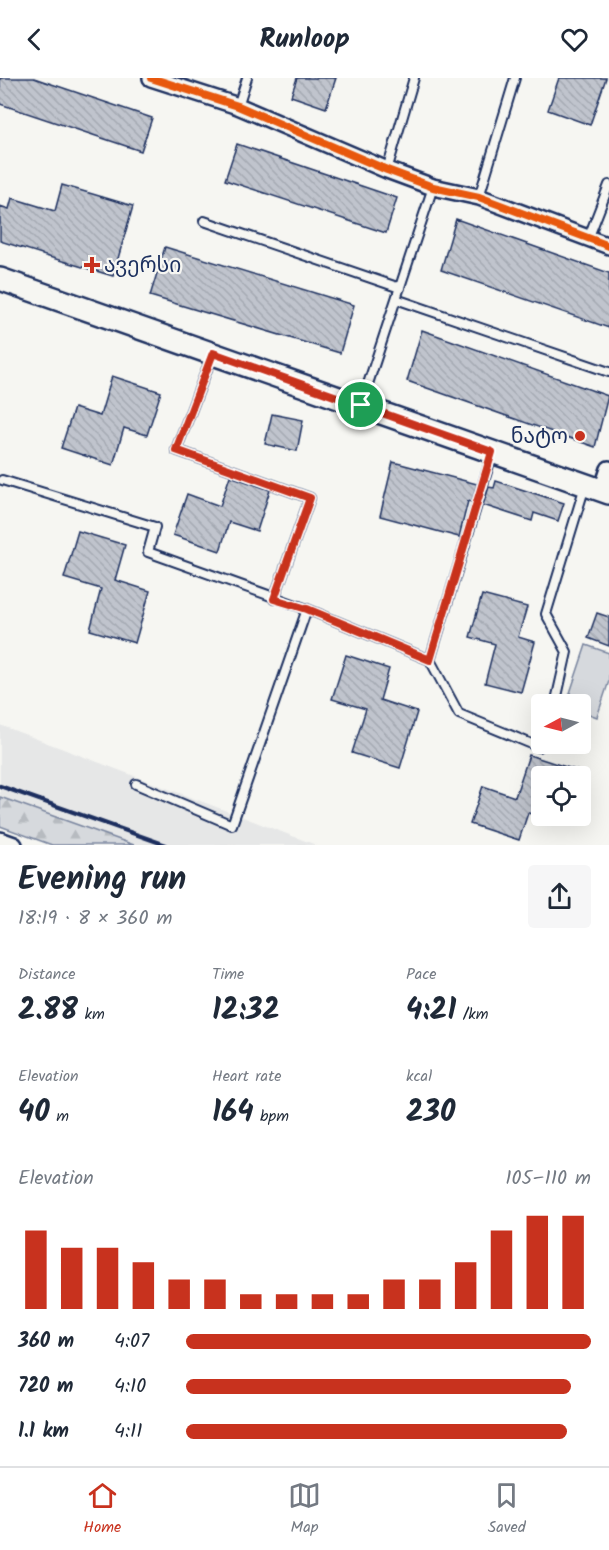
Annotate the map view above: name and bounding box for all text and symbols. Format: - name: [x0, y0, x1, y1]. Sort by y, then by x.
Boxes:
- text: Runloop: [259, 18, 350, 61]
- icon: back: [18, 23, 51, 56]
- icon: heart: [558, 23, 591, 56]
- place label: ავერსი: [104, 250, 181, 283]
- marker: ავერსი: [85, 258, 99, 272]
- pin: [335, 379, 386, 430]
- icon: arrive: [344, 388, 377, 421]
- place label: ნატო: [511, 421, 568, 454]
- marker: ნატო: [573, 429, 587, 443]
- north arrow: [531, 694, 591, 754]
- map controls: [531, 694, 591, 826]
- button: locate: [531, 766, 591, 826]
- text: Evening run: [18, 854, 186, 907]
- button: share: [528, 865, 591, 928]
- text: 18:19 · 8 × 360 m: [18, 903, 172, 935]
- text: Distance: [18, 962, 76, 987]
- text: Time: [212, 962, 244, 987]
- text: Pace: [406, 962, 437, 987]
- text: 2.88: [18, 987, 78, 1035]
- text: 12:32: [212, 987, 280, 1035]
- text: 4:21: [406, 987, 456, 1035]
- text: km: [78, 1002, 105, 1027]
- text: /km: [456, 1002, 489, 1027]
- text: Elevation: [18, 1064, 79, 1089]
- text: Heart rate: [212, 1064, 282, 1089]
- text: kcal: [406, 1064, 432, 1089]
- text: 40: [18, 1089, 50, 1137]
- text: 164: [212, 1089, 254, 1137]
- text: 230: [406, 1089, 455, 1137]
- text: m: [50, 1104, 69, 1129]
- text: bpm: [254, 1104, 289, 1129]
- text: Elevation: [18, 1163, 94, 1195]
- text: 105–110 m: [505, 1163, 591, 1195]
- text: 360 m: [18, 1326, 74, 1358]
- text: 4:07: [114, 1326, 149, 1358]
- text: 720 m: [18, 1371, 73, 1403]
- text: 4:10: [114, 1371, 146, 1403]
- text: 1.1 km: [18, 1416, 69, 1448]
- text: 4:11: [114, 1416, 143, 1448]
- tab: Home: [83, 1479, 121, 1540]
- tab: Map: [288, 1479, 321, 1540]
- tab: Saved: [488, 1479, 526, 1540]

